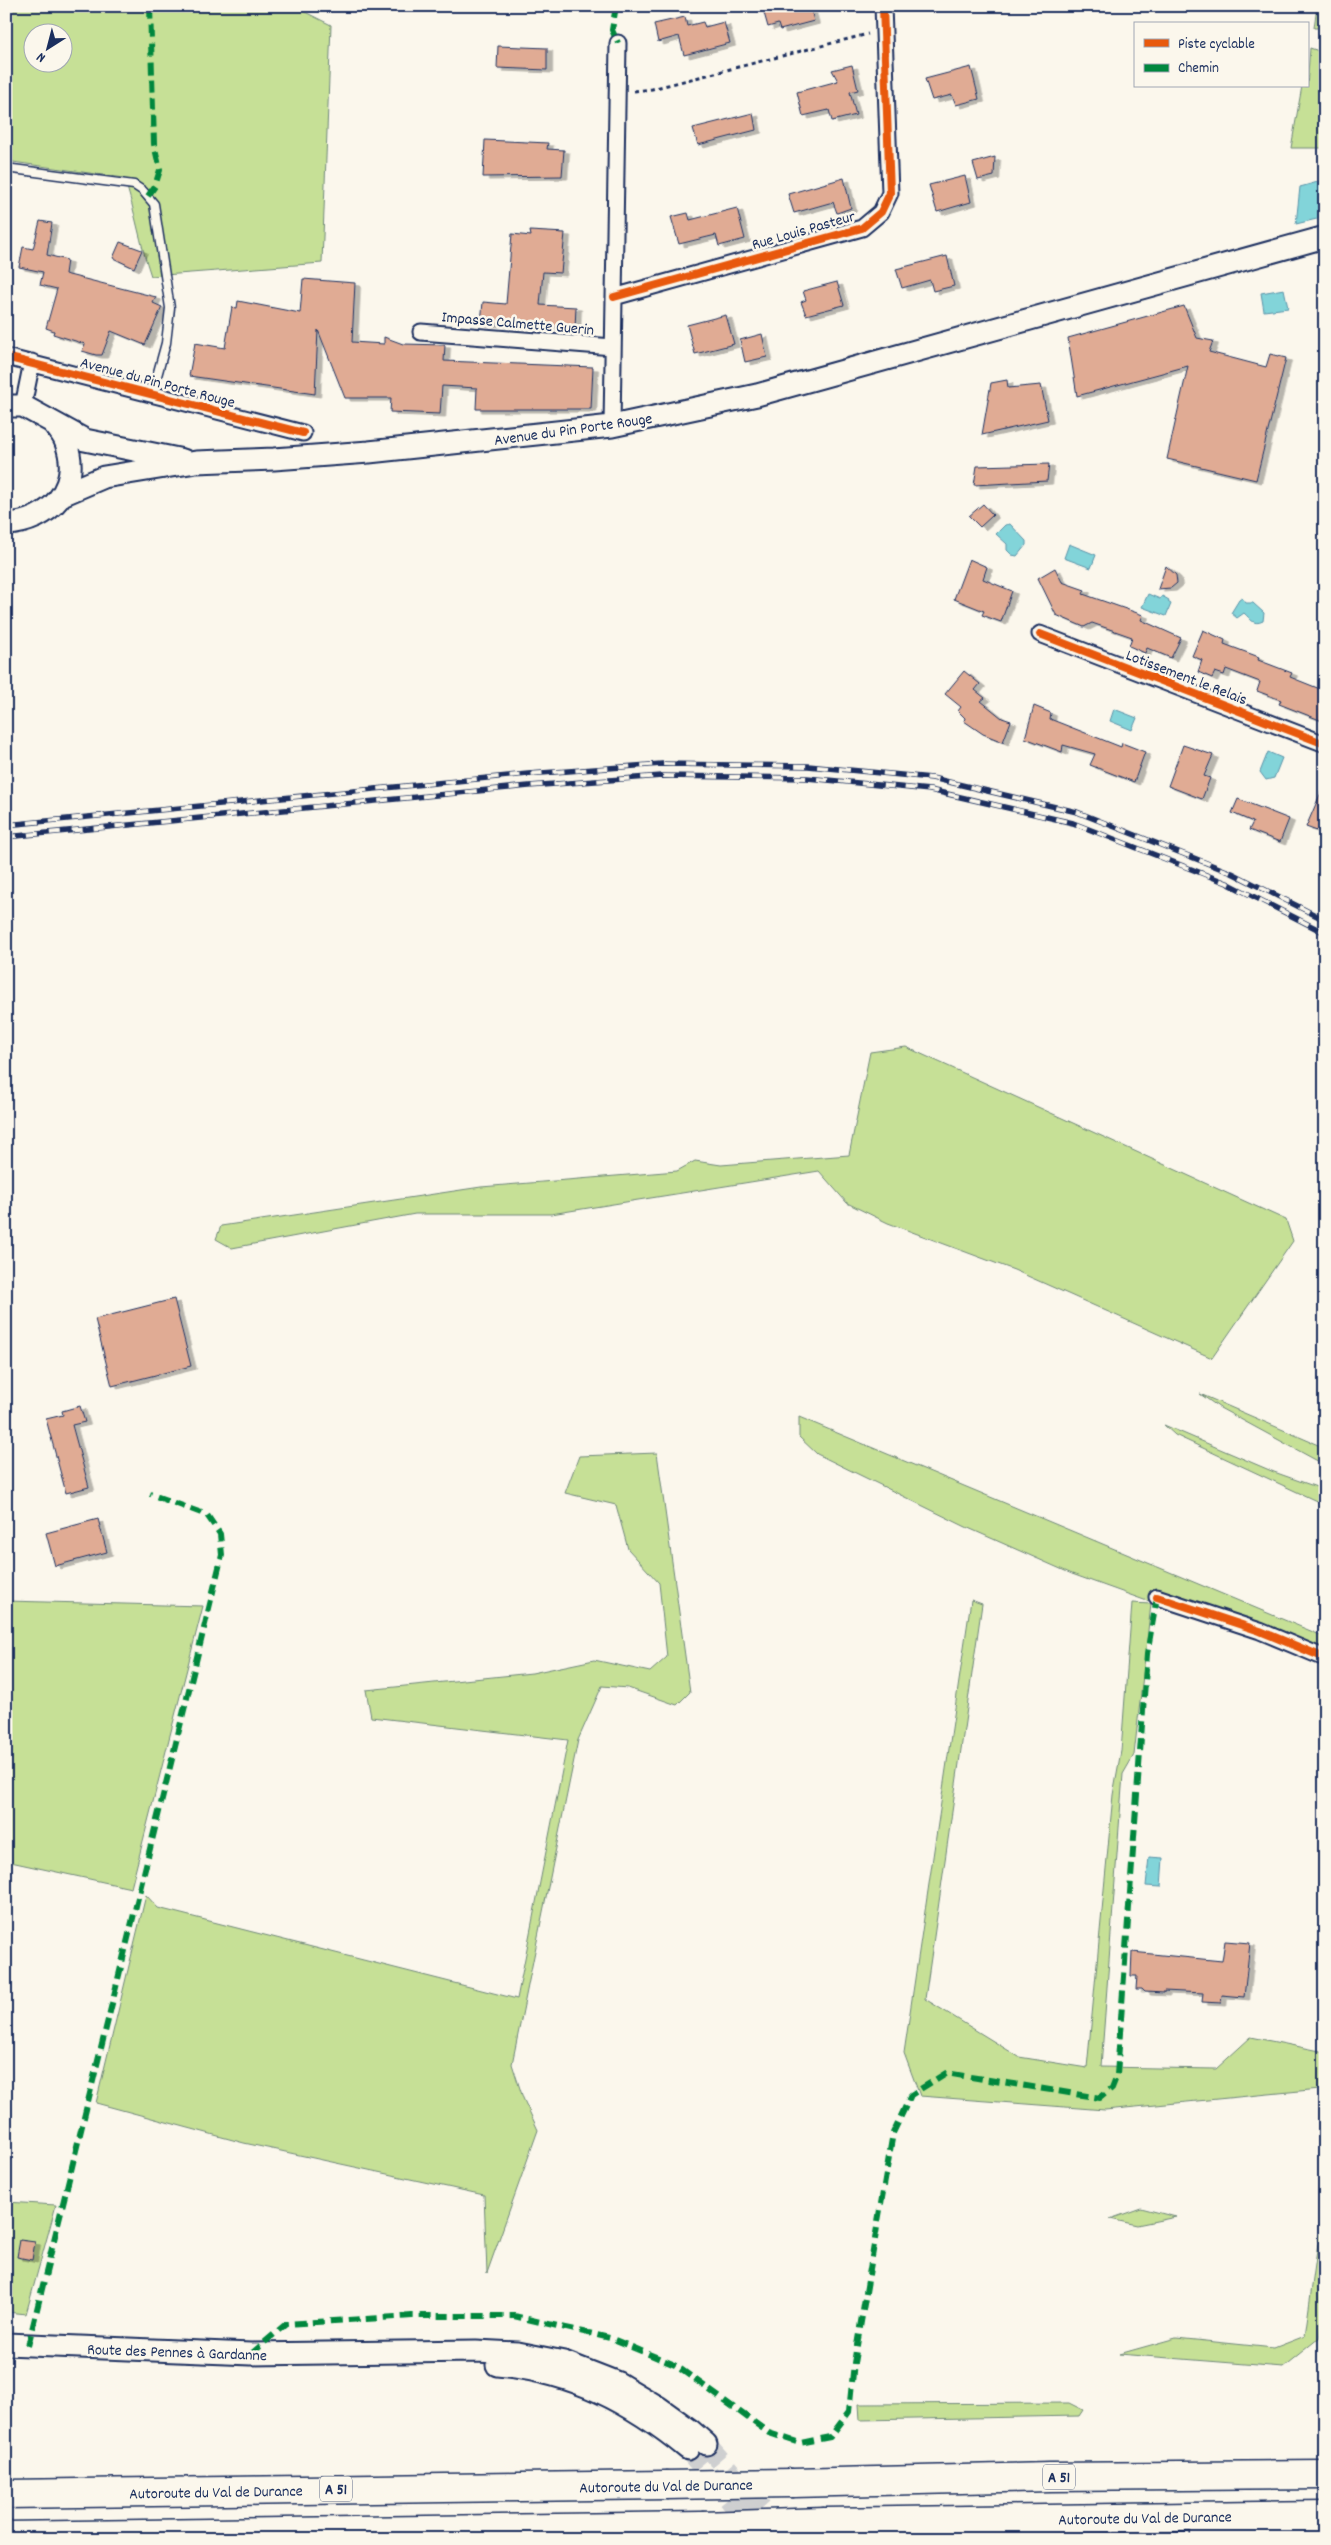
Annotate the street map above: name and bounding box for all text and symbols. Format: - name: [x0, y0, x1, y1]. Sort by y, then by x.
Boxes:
- north arrow: [22, 22, 72, 72]
- legend: [1134, 22, 1308, 88]
- text: Piste cyclable: [1178, 34, 1255, 56]
- text: N: [33, 47, 50, 67]
- text: Chemin: [1178, 58, 1219, 80]
- street label: Rue Louis Pasteur: [749, 206, 858, 257]
- street label: Impasse Calmette Guerin: [441, 306, 595, 343]
- street label: Avenue du Pin Porte Rouge: [77, 352, 237, 415]
- street label: Avenue du Pin Porte Rouge: [493, 408, 654, 453]
- street label: Lotissement le Relais: [1122, 645, 1250, 712]
- street label: Route des Pennes à Gardanne: [87, 2339, 267, 2368]
- road number: A 51: [1043, 2464, 1075, 2490]
- street label: Autoroute du Val de Durance: [579, 2474, 753, 2501]
- road number: A 51: [320, 2476, 352, 2502]
- street label: Autoroute du Val de Durance: [129, 2480, 303, 2507]
- street label: Autoroute du Val de Durance: [1058, 2506, 1232, 2533]

